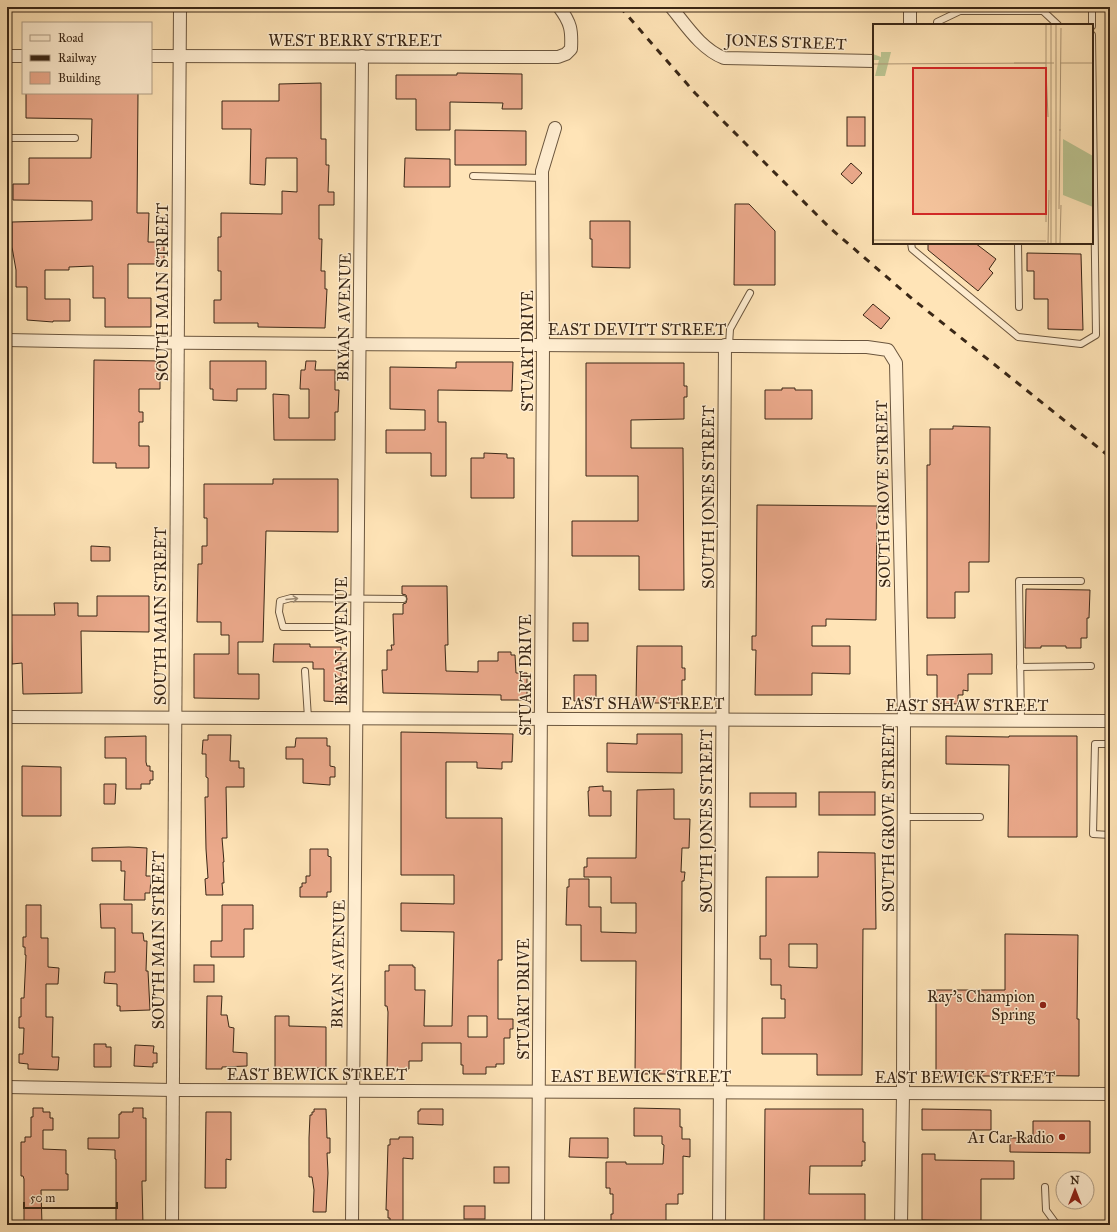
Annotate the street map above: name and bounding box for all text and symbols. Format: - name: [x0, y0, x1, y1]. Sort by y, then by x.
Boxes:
- legend: [22, 22, 152, 94]
- inset map: [873, 24, 1093, 244]
- street label: JONES STREET: [723, 30, 847, 55]
- text: Road: [58, 31, 84, 45]
- street label: WEST BERRY STREET: [268, 31, 442, 50]
- text: Railway: [58, 51, 97, 65]
- text: Building: [58, 71, 101, 86]
- street label: SOUTH MAIN STREET: [153, 203, 172, 381]
- street label: BRYAN AVENUE: [333, 252, 355, 382]
- street label: STUART DRIVE: [518, 290, 537, 412]
- street label: EAST DEVITT STREET: [548, 320, 726, 339]
- street label: SOUTH GROVE STREET: [872, 400, 894, 588]
- street label: SOUTH JONES STREET: [699, 405, 719, 589]
- street label: SOUTH MAIN STREET: [151, 527, 170, 705]
- street label: BRYAN AVENUE: [332, 577, 351, 705]
- one-way arrow: [285, 595, 298, 603]
- street label: STUART DRIVE: [516, 614, 535, 736]
- street label: EAST SHAW STREET: [562, 694, 724, 713]
- street label: EAST SHAW STREET: [886, 696, 1048, 715]
- street label: SOUTH GROVE STREET: [879, 724, 898, 912]
- street label: SOUTH JONES STREET: [697, 729, 717, 913]
- street label: SOUTH MAIN STREET: [149, 851, 168, 1029]
- street label: BRYAN AVENUE: [327, 899, 349, 1029]
- street label: STUART DRIVE: [514, 938, 533, 1060]
- place label: Ray's Champion Spring: [927, 987, 1036, 1025]
- marker: Ray's Champion Spring: [1038, 1000, 1048, 1010]
- street label: EAST BEWICK STREET: [227, 1065, 407, 1084]
- street label: EAST BEWICK STREET: [551, 1067, 731, 1086]
- street label: EAST BEWICK STREET: [875, 1068, 1055, 1087]
- place label: A1 Car Radio: [967, 1128, 1054, 1147]
- marker: A1 Car Radio: [1057, 1132, 1067, 1142]
- north arrow: [1055, 1170, 1095, 1210]
- text: N: [1070, 1174, 1080, 1187]
- scale bar: [24, 1184, 117, 1210]
- text: 50 m: [30, 1191, 55, 1205]

